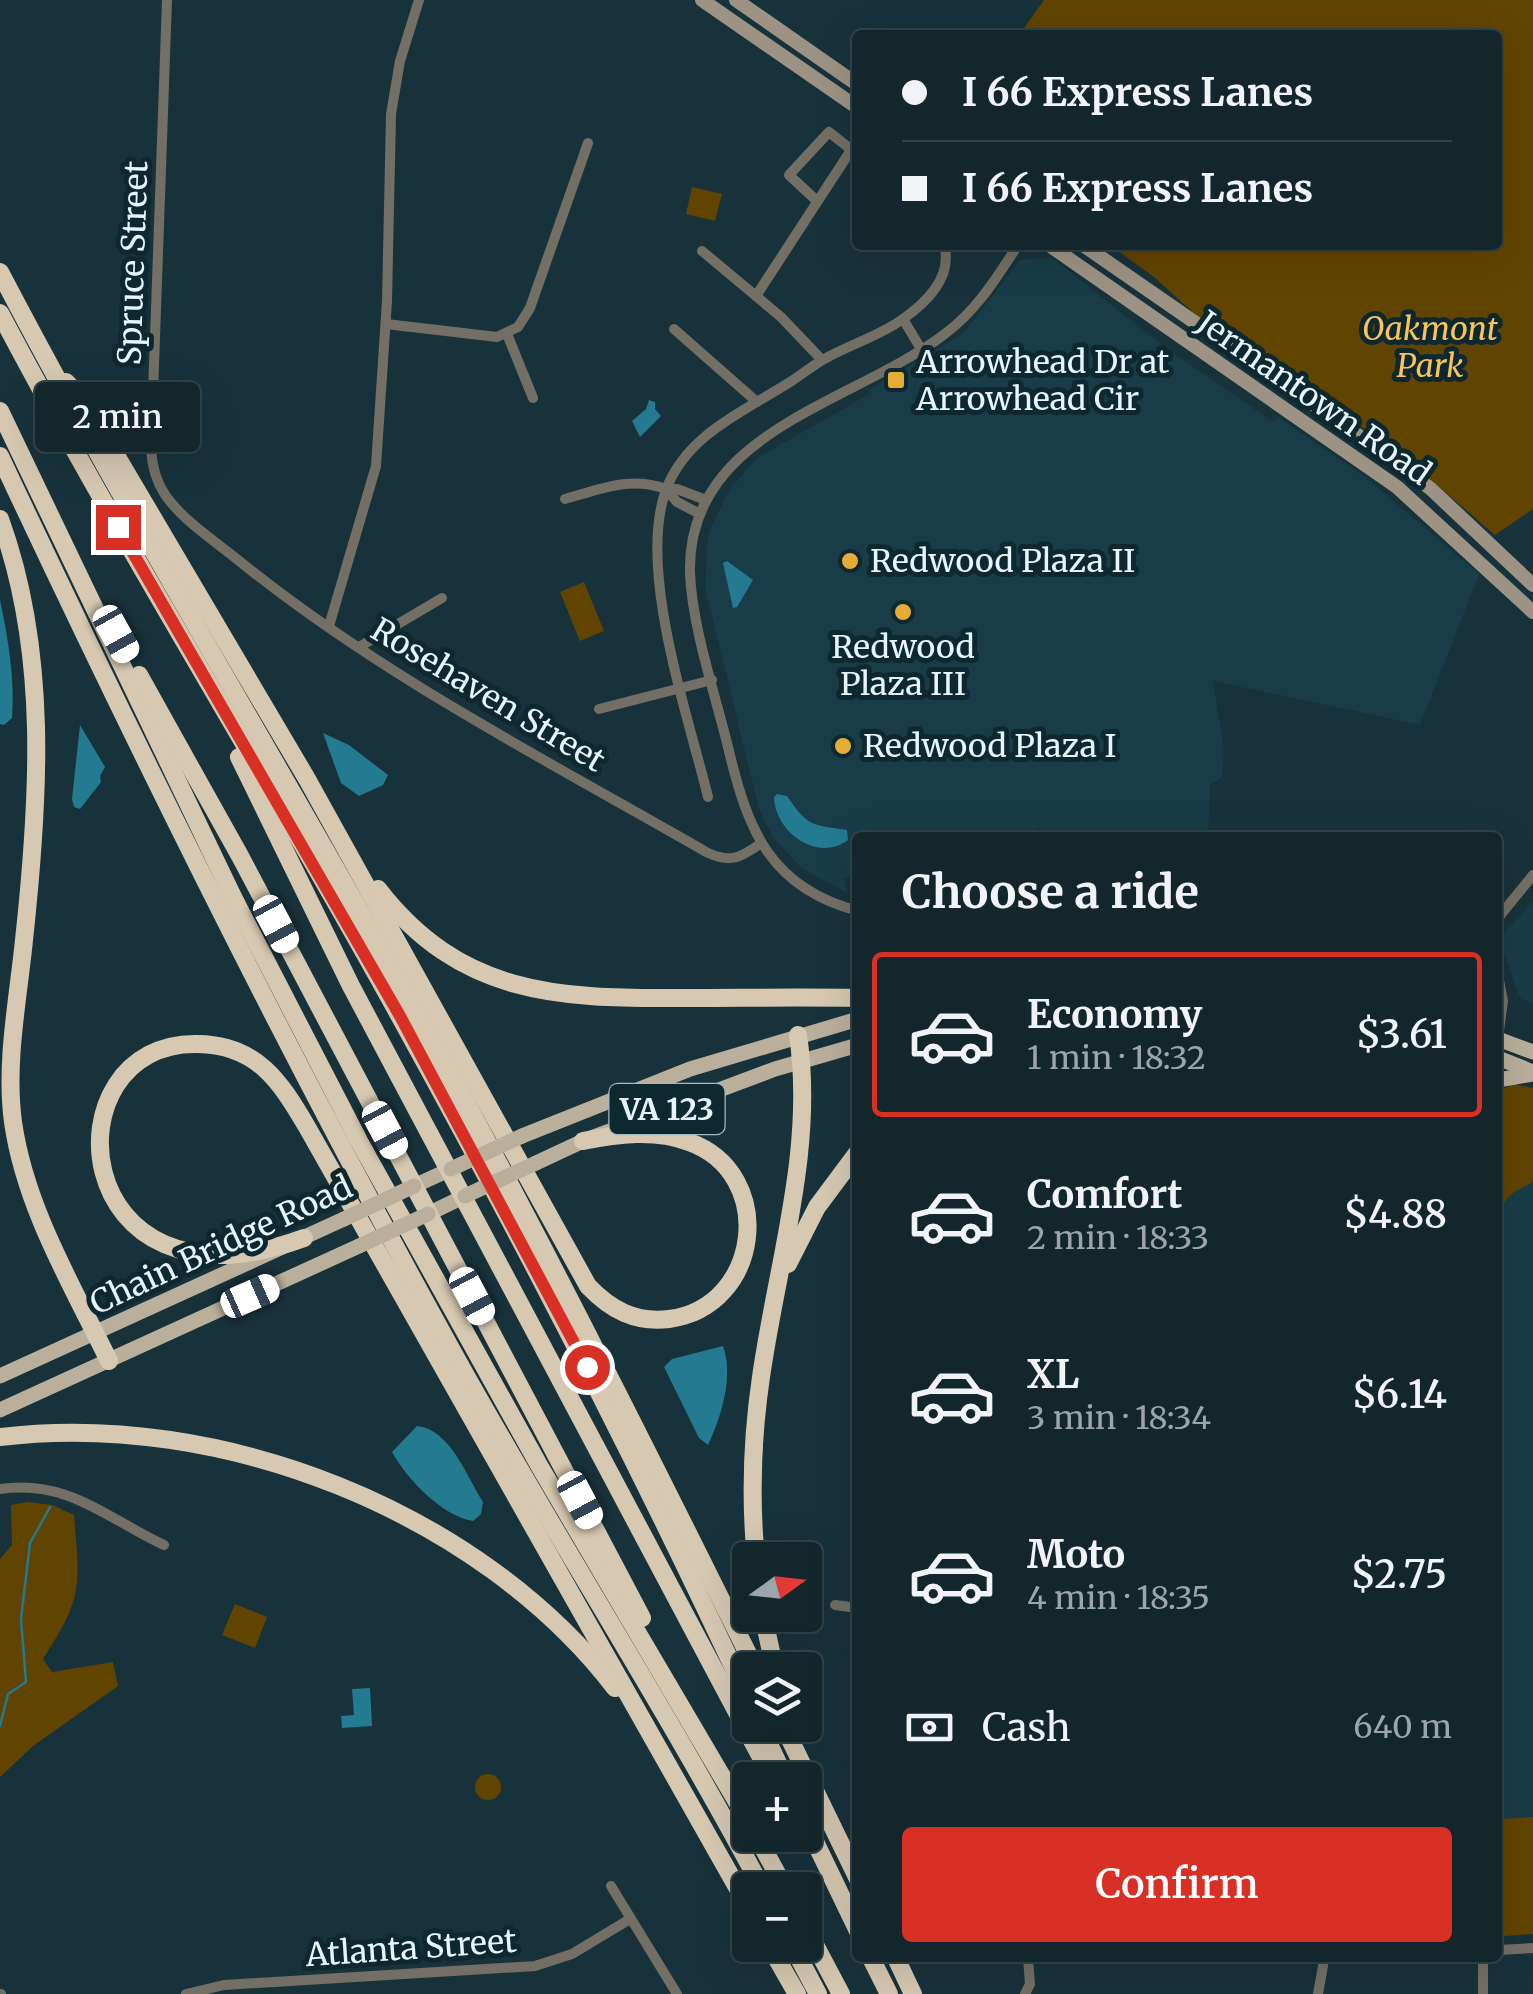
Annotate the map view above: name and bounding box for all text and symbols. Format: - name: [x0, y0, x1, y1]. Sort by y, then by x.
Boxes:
- text: I 66 Express Lanes: [962, 69, 1313, 116]
- street label: Spruce Street: [109, 160, 157, 366]
- text: I 66 Express Lanes: [962, 165, 1313, 212]
- street label: Jermantown Road: [1189, 302, 1439, 494]
- park label: Oakmont Park: [1362, 309, 1499, 386]
- place label: Arrowhead Dr at Arrowhead Cir: [915, 342, 1170, 419]
- marker: Arrowhead Dr at Arrowhead Cir: [885, 369, 907, 391]
- callout: 2 min: [36, 382, 200, 452]
- text: 2 min: [72, 397, 163, 437]
- route end: [96, 505, 141, 550]
- place label: Redwood Plaza II: [870, 541, 1135, 581]
- marker: Redwood Plaza II: [839, 550, 861, 572]
- car: [88, 600, 144, 668]
- marker: Redwood Plaza III: [892, 601, 914, 623]
- street label: Rosehaven Street: [364, 609, 613, 781]
- place label: Redwood Plaza III: [831, 627, 975, 704]
- place label: Redwood Plaza I: [863, 726, 1116, 766]
- marker: Redwood Plaza I: [832, 735, 854, 757]
- text: Choose a ride: [902, 864, 1199, 920]
- car: [249, 890, 303, 958]
- icon: car: [907, 990, 997, 1080]
- text: Economy: [1027, 991, 1202, 1038]
- text: $3.61: [1356, 1011, 1447, 1058]
- text: 1 min · 18:32: [1027, 1038, 1206, 1078]
- road number: VA 123: [610, 1084, 724, 1134]
- car: [358, 1096, 412, 1164]
- street label: Chain Bridge Road: [84, 1167, 358, 1323]
- icon: car: [907, 1170, 997, 1260]
- text: Comfort: [1027, 1171, 1183, 1218]
- text: $4.88: [1343, 1191, 1447, 1238]
- text: 2 min · 18:33: [1027, 1218, 1209, 1258]
- car: [445, 1262, 499, 1330]
- car: [216, 1270, 284, 1322]
- route start: [565, 1345, 610, 1390]
- icon: car: [907, 1350, 997, 1440]
- text: XL: [1027, 1351, 1079, 1398]
- text: $6.14: [1352, 1371, 1447, 1418]
- text: 3 min · 18:34: [1027, 1398, 1211, 1438]
- car: [553, 1466, 607, 1534]
- icon: car: [907, 1530, 997, 1620]
- text: Moto: [1027, 1531, 1125, 1578]
- north arrow: [732, 1542, 822, 1632]
- map controls: [732, 1542, 822, 1962]
- text: $2.75: [1350, 1551, 1447, 1598]
- text: 4 min · 18:35: [1027, 1578, 1210, 1618]
- button: layers: [732, 1652, 822, 1742]
- icon: cash: [902, 1700, 957, 1755]
- text: Cash: [982, 1704, 1071, 1751]
- text: 640 m: [1353, 1707, 1452, 1747]
- button: +: [732, 1762, 822, 1852]
- button: Confirm: [902, 1827, 1452, 1942]
- button: −: [732, 1872, 822, 1962]
- street label: Atlanta Street: [303, 1921, 518, 1975]

